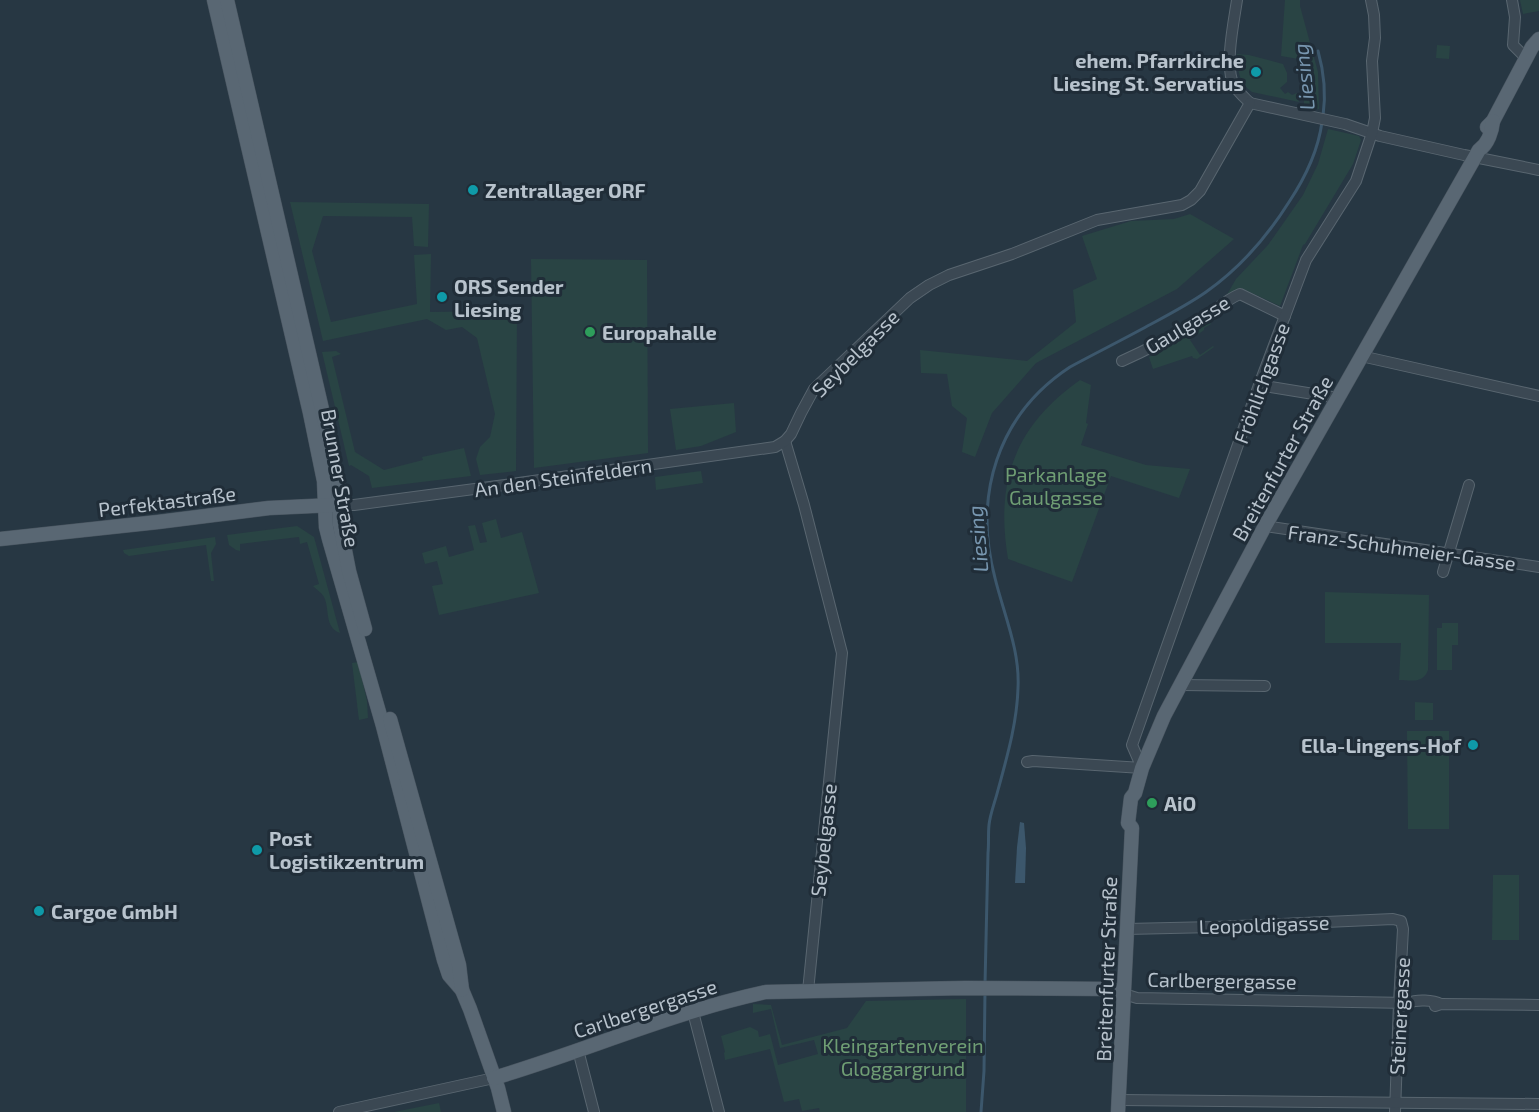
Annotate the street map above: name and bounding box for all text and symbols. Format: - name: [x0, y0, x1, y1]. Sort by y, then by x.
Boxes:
- water label: Liesing: [1287, 42, 1319, 112]
- place label: ehem. Pfarrkirche Liesing St. Servatius: [1053, 48, 1244, 95]
- marker: ehem. Pfarrkirche Liesing St. Servatius: [1249, 65, 1263, 79]
- place label: Zentrallager ORF: [485, 178, 646, 202]
- marker: Zentrallager ORF: [466, 183, 480, 197]
- place label: ORS Sender Liesing: [454, 274, 564, 321]
- marker: ORS Sender Liesing: [435, 290, 449, 304]
- street label: Gaulgasse: [1141, 290, 1233, 358]
- street label: Seybelgasse: [806, 304, 904, 402]
- street label: Fröhlichgasse: [1228, 319, 1294, 447]
- place label: Europahalle: [602, 320, 717, 344]
- marker: Europahalle: [583, 325, 597, 339]
- street label: Breitenfurter Straße: [1227, 371, 1337, 545]
- street label: Brunner Straße: [317, 407, 365, 549]
- street label: An den Steinfeldern: [473, 453, 653, 501]
- park label: Parkanlage Gaulgasse: [1005, 462, 1107, 509]
- street label: Perfektastraße: [97, 481, 237, 521]
- water label: Liesing: [962, 504, 992, 574]
- street label: Franz-Schuhmeier-Gasse: [1286, 519, 1518, 575]
- place label: Ella-Lingens-Hof: [1301, 733, 1462, 757]
- marker: Ella-Lingens-Hof: [1466, 738, 1480, 752]
- street label: Seybelgasse: [805, 782, 841, 898]
- place label: AiO: [1164, 791, 1196, 815]
- marker: AiO: [1145, 796, 1159, 810]
- place label: Post Logistikzentrum: [269, 826, 424, 873]
- marker: Post Logistikzentrum: [250, 843, 264, 857]
- street label: Breitenfurter Straße: [1091, 876, 1121, 1062]
- place label: Cargoe GmbH: [51, 899, 178, 923]
- marker: Cargoe GmbH: [32, 904, 46, 918]
- street label: Leopoldigasse: [1198, 910, 1330, 938]
- street label: Steinergasse: [1384, 957, 1414, 1075]
- street label: Carlbergergasse: [1147, 967, 1297, 993]
- street label: Carlbergergasse: [570, 974, 720, 1042]
- park label: Kleingartenverein Gloggargrund: [822, 1033, 984, 1080]

